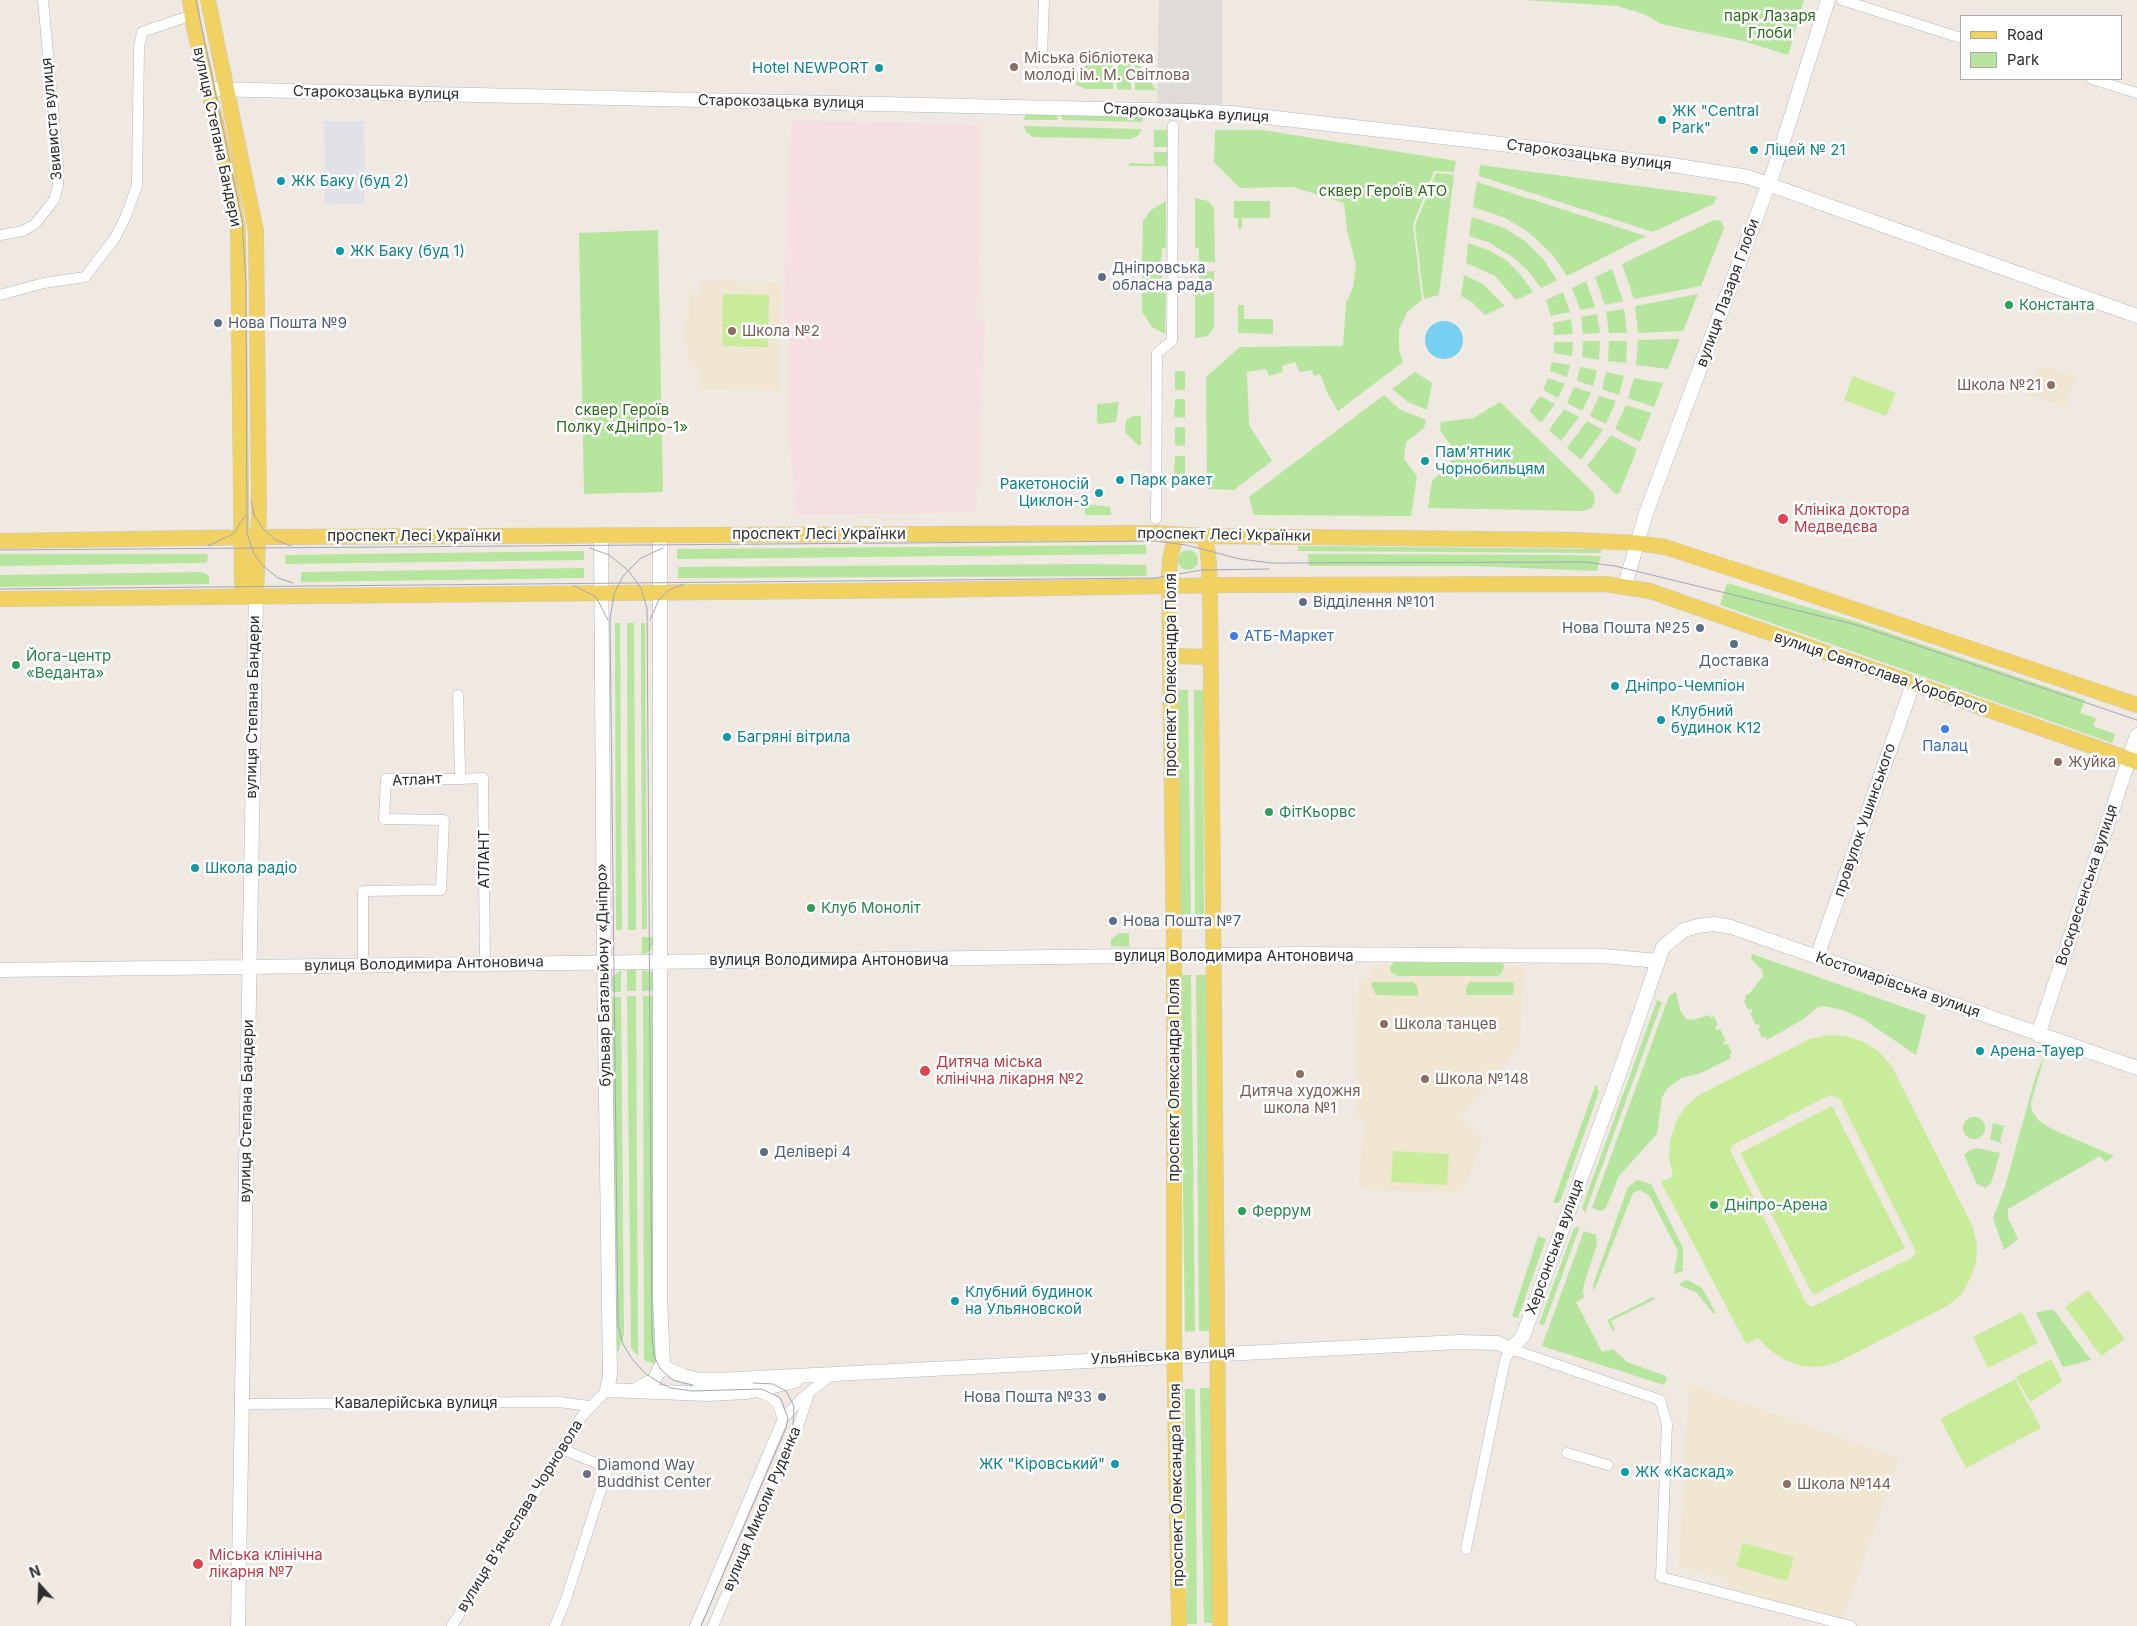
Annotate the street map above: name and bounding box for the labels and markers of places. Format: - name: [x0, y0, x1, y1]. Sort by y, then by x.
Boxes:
- place label: Міська бібліотека молоді ім. М. Світлова: [1024, 49, 1190, 84]
- place label: Hotel NEWPORT: [752, 59, 869, 77]
- marker: Міська бібліотека молоді ім. М. Світлова: [1008, 61, 1020, 73]
- marker: Hotel NEWPORT: [873, 62, 885, 74]
- place label: ЖК "Central Park": [1672, 102, 1759, 137]
- marker: ЖК "Central Park": [1656, 114, 1668, 126]
- place label: Ліцей № 21: [1764, 141, 1845, 159]
- marker: Ліцей № 21: [1748, 144, 1760, 156]
- place label: ЖК Баку (буд 2): [291, 172, 409, 190]
- marker: ЖК Баку (буд 2): [275, 175, 287, 187]
- place label: ЖК Баку (буд 1): [350, 242, 465, 260]
- marker: ЖК Баку (буд 1): [334, 245, 346, 257]
- place label: Дніпровська обласна рада: [1112, 259, 1213, 294]
- marker: Дніпровська обласна рада: [1096, 271, 1108, 283]
- place label: Константа: [2019, 296, 2095, 314]
- marker: Константа: [2003, 299, 2015, 311]
- place label: Нова Пошта №9: [228, 314, 347, 332]
- marker: Нова Пошта №9: [212, 317, 224, 329]
- place label: Школа №2: [742, 322, 820, 340]
- marker: Школа №2: [726, 325, 738, 337]
- place label: Школа №21: [1957, 376, 2041, 394]
- marker: Школа №21: [2045, 379, 2057, 391]
- place label: Пам’ятник Чорнобильцям: [1435, 443, 1545, 478]
- marker: Пам’ятник Чорнобильцям: [1419, 455, 1431, 467]
- place label: Парк ракет: [1130, 471, 1212, 489]
- marker: Парк ракет: [1114, 474, 1126, 486]
- place label: Ракетоносій Циклон-3: [1000, 475, 1089, 510]
- marker: Ракетоносій Циклон-3: [1093, 487, 1105, 499]
- place label: Клініка доктора Медведєва: [1794, 501, 1910, 536]
- marker: Клініка доктора Медведєва: [1776, 512, 1790, 526]
- place label: Відділення №101: [1313, 593, 1435, 611]
- marker: Відділення №101: [1297, 596, 1309, 608]
- place label: Нова Пошта №25: [1562, 619, 1690, 637]
- marker: Нова Пошта №25: [1694, 622, 1706, 634]
- place label: АТБ-Маркет: [1244, 627, 1334, 645]
- marker: АТБ-Маркет: [1228, 630, 1240, 642]
- marker: Доставка: [1728, 638, 1740, 650]
- place label: Йога-центр «Веданта»: [26, 647, 111, 682]
- place label: Доставка: [1699, 652, 1769, 670]
- marker: Йога-центр «Веданта»: [10, 659, 22, 671]
- place label: Дніпро-Чемпіон: [1625, 677, 1745, 695]
- marker: Дніпро-Чемпіон: [1609, 680, 1621, 692]
- place label: Клубний будинок К12: [1671, 702, 1761, 737]
- marker: Клубний будинок К12: [1655, 714, 1667, 726]
- marker: Палац: [1939, 723, 1951, 735]
- place label: Багряні вітрила: [737, 728, 851, 746]
- marker: Багряні вітрила: [721, 731, 733, 743]
- place label: Палац: [1922, 737, 1968, 755]
- place label: Жуйка: [2068, 753, 2116, 771]
- marker: Жуйка: [2052, 756, 2064, 768]
- place label: ФiтКьорвс: [1279, 803, 1356, 821]
- marker: ФiтКьорвс: [1263, 806, 1275, 818]
- place label: Школа радіо: [205, 859, 297, 877]
- marker: Школа радіо: [189, 862, 201, 874]
- place label: Клуб Моноліт: [821, 899, 921, 917]
- marker: Клуб Моноліт: [805, 902, 817, 914]
- place label: Нова Пошта №7: [1123, 912, 1241, 930]
- marker: Нова Пошта №7: [1107, 915, 1119, 927]
- place label: Школа танцев: [1394, 1015, 1497, 1033]
- marker: Школа танцев: [1378, 1018, 1390, 1030]
- place label: Арена-Тауер: [1990, 1042, 2084, 1060]
- marker: Арена-Тауер: [1974, 1045, 1986, 1057]
- place label: Дитяча міська клінічна лікарня №2: [936, 1053, 1084, 1088]
- marker: Дитяча міська клінічна лікарня №2: [918, 1064, 932, 1078]
- marker: Дитяча художня школа №1: [1294, 1068, 1306, 1080]
- place label: Школа №148: [1435, 1070, 1529, 1088]
- marker: Школа №148: [1419, 1073, 1431, 1085]
- place label: Дитяча художня школа №1: [1239, 1082, 1361, 1117]
- place label: Делівері 4: [774, 1143, 851, 1161]
- marker: Делівері 4: [758, 1146, 770, 1158]
- place label: Дніпро-Арена: [1724, 1196, 1828, 1214]
- marker: Дніпро-Арена: [1708, 1199, 1720, 1211]
- place label: Феррум: [1252, 1202, 1311, 1220]
- marker: Феррум: [1236, 1205, 1248, 1217]
- place label: Клубний будинок на Ульяновской: [965, 1283, 1093, 1318]
- marker: Клубний будинок на Ульяновской: [949, 1295, 961, 1307]
- place label: Нова Пошта №33: [964, 1388, 1092, 1406]
- marker: Нова Пошта №33: [1096, 1391, 1108, 1403]
- place label: ЖК "Кіровський": [979, 1455, 1105, 1473]
- place label: Diamond Way Buddhist Center: [597, 1456, 711, 1491]
- marker: ЖК "Кіровський": [1109, 1458, 1121, 1470]
- place label: ЖК «Каскад»: [1635, 1463, 1734, 1481]
- marker: ЖК «Каскад»: [1619, 1466, 1631, 1478]
- marker: Diamond Way Buddhist Center: [581, 1468, 593, 1480]
- place label: Школа №144: [1797, 1475, 1891, 1493]
- marker: Школа №144: [1781, 1478, 1793, 1490]
- place label: Міська клінічна лікарня №7: [209, 1546, 323, 1581]
- marker: Міська клінічна лікарня №7: [191, 1557, 205, 1571]

